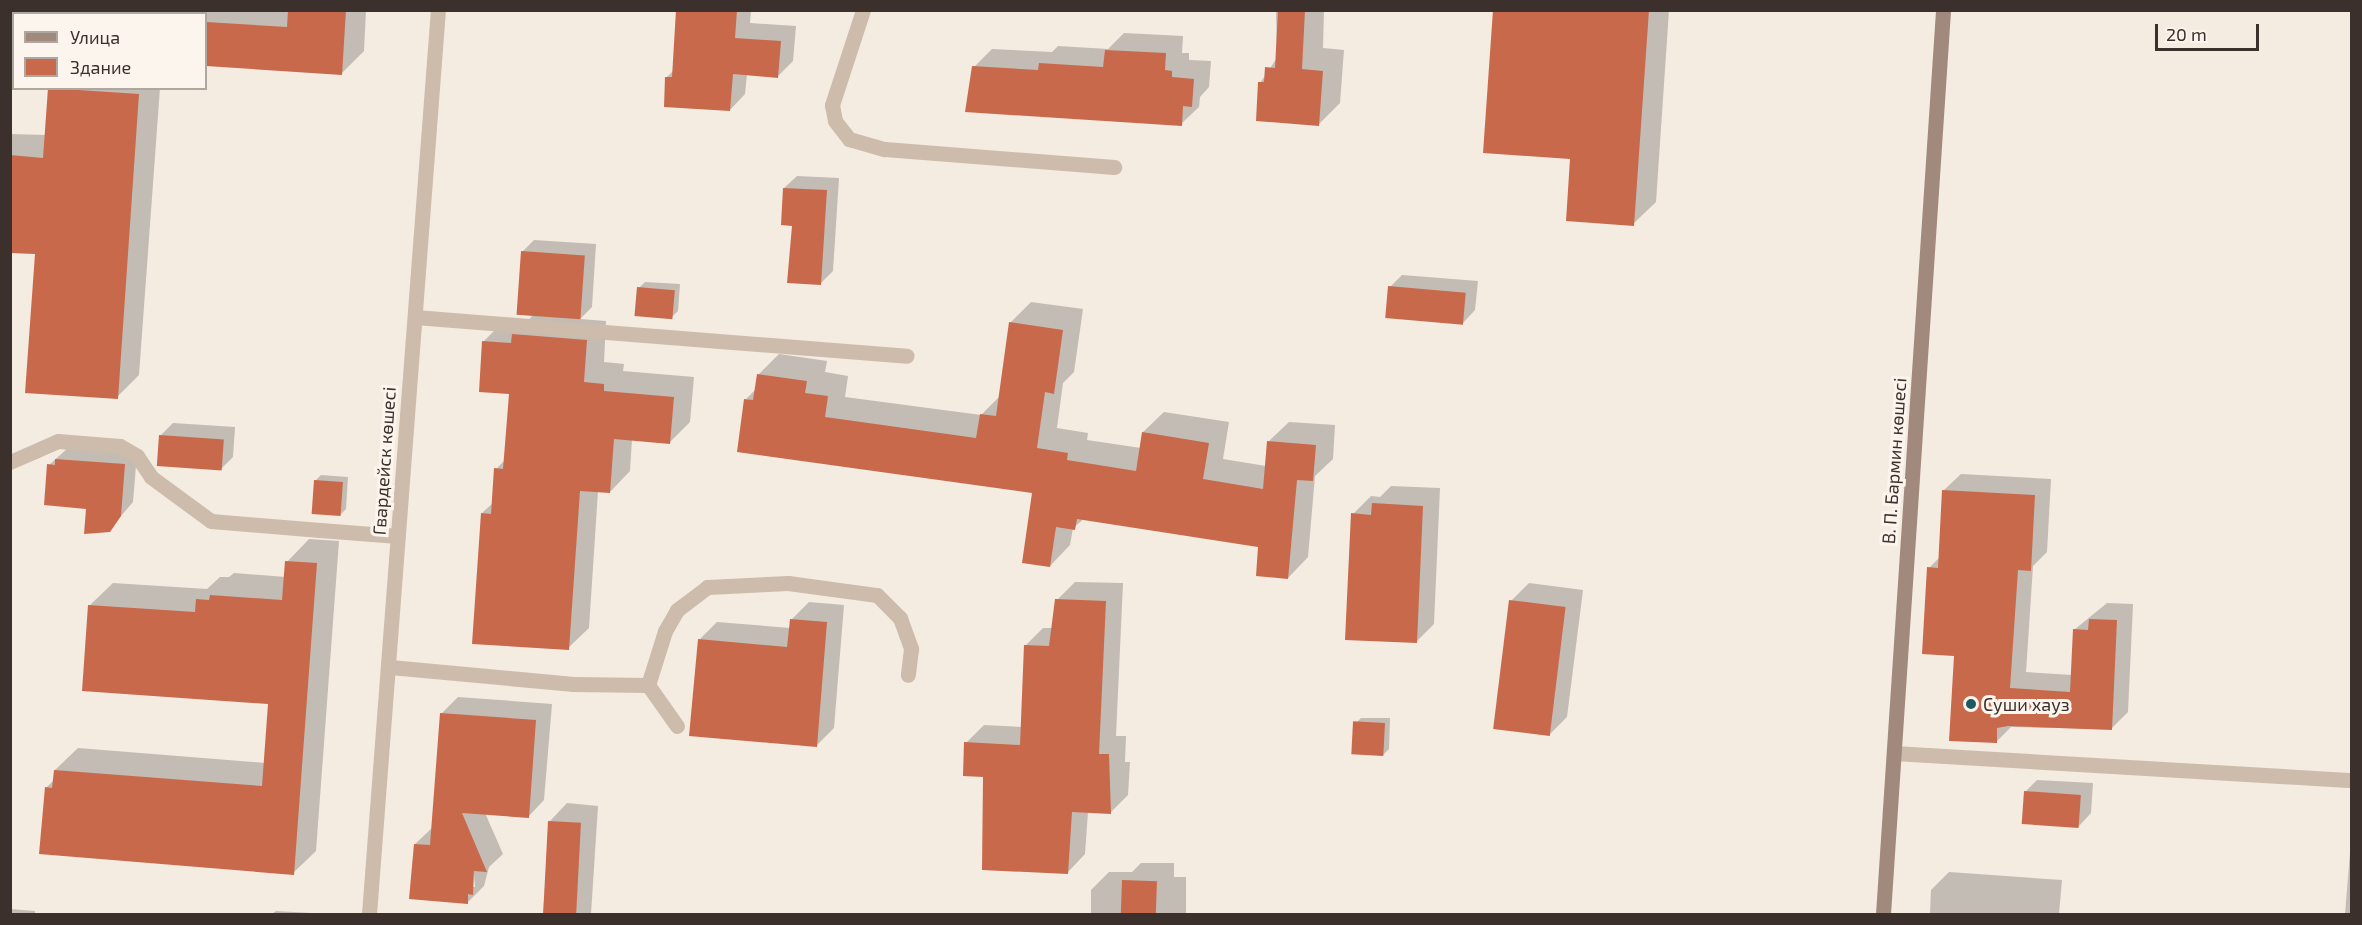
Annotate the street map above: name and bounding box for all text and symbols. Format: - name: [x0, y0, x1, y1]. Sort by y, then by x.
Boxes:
- legend: [12, 12, 207, 90]
- scale bar: [2158, 12, 2262, 50]
- text: 20 m: [2166, 23, 2207, 45]
- text: Улица: [70, 26, 120, 48]
- text: Здание: [70, 56, 131, 78]
- street label: В. П. Бармин көшесі: [1877, 377, 1911, 545]
- street label: Гвардейск көшесі: [368, 386, 400, 536]
- place label: Суши хауз: [1983, 693, 2070, 715]
- marker: Суши хауз: [1964, 697, 1978, 711]

